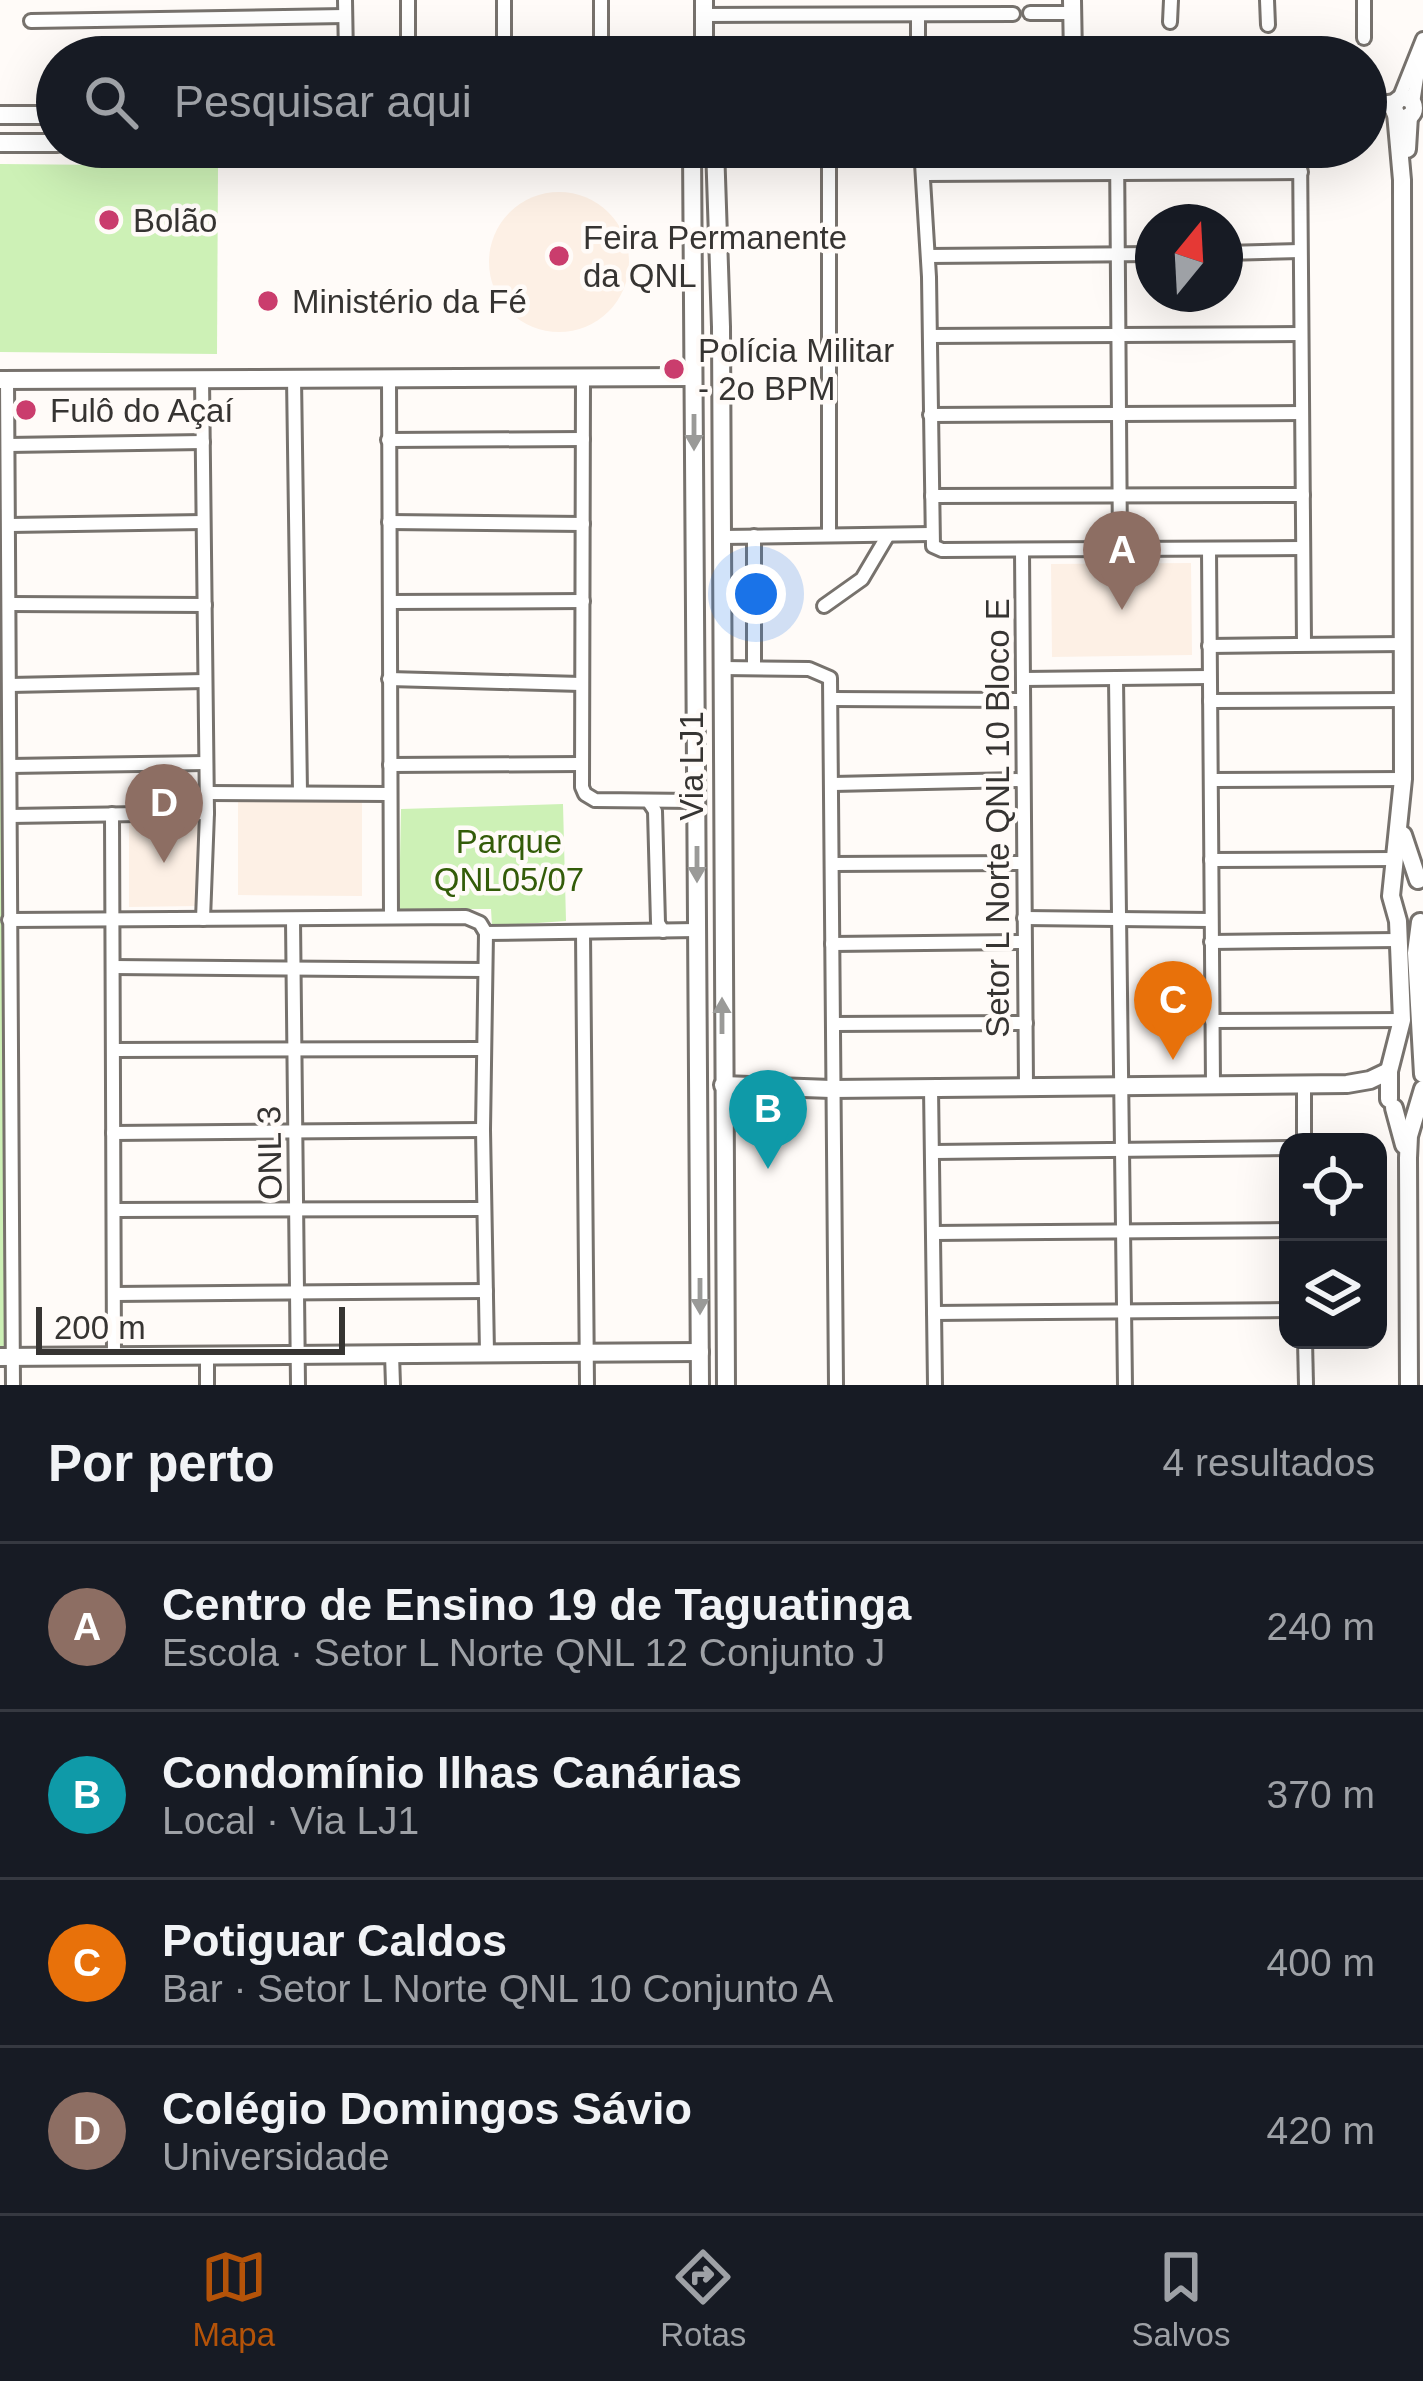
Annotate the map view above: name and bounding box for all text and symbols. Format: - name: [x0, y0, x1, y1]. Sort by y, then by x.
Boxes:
- search box: [36, 36, 1387, 168]
- icon: search: [78, 69, 144, 135]
- text: Pesquisar aqui: [174, 76, 472, 127]
- place label: Bolão: [133, 202, 217, 239]
- north arrow: [1135, 204, 1243, 312]
- marker: Bolão: [96, 207, 122, 233]
- place label: Feira Permanente da QNL: [583, 219, 847, 294]
- marker: Feira Permanente da QNL: [546, 243, 572, 269]
- place label: Ministério da Fé: [292, 283, 527, 320]
- marker: Ministério da Fé: [255, 288, 281, 314]
- place label: Polícia Militar - 2o BPM: [698, 332, 894, 407]
- marker: Polícia Militar - 2o BPM: [661, 356, 687, 382]
- place label: Fulô do Açaí: [50, 392, 233, 429]
- marker: Fulô do Açaí: [13, 397, 39, 423]
- one-way arrow: [684, 414, 704, 452]
- pin: A: [1083, 511, 1161, 610]
- your location: [726, 564, 786, 624]
- street label: Setor L Norte QNL 10 Bloco E: [979, 598, 1016, 1038]
- street label: Via LJ1: [673, 711, 710, 821]
- pin: D: [125, 764, 203, 863]
- park label: Parque QNL05/07: [434, 823, 584, 898]
- one-way arrow: [687, 846, 707, 884]
- pin: C: [1134, 961, 1212, 1060]
- one-way arrow: [712, 996, 732, 1034]
- pin: B: [729, 1070, 807, 1169]
- street label: ONL 3: [250, 1106, 289, 1200]
- map controls: [1279, 1133, 1387, 1349]
- button: locate: [1279, 1133, 1387, 1241]
- button: layers: [1279, 1241, 1387, 1349]
- one-way arrow: [690, 1278, 709, 1316]
- scale bar: [36, 1301, 345, 1354]
- text: 200 m: [54, 1309, 146, 1346]
- text: Por perto: [48, 1435, 275, 1492]
- text: 4 resultados: [1163, 1441, 1375, 1484]
- text: Centro de Ensino 19 de Taguatinga: [162, 1579, 911, 1630]
- text: A: [73, 1605, 101, 1648]
- text: 240 m: [1267, 1605, 1375, 1648]
- text: Escola · Setor L Norte QNL 12 Conjunto J: [162, 1631, 885, 1674]
- text: Condomínio Ilhas Canárias: [162, 1747, 742, 1798]
- text: B: [73, 1773, 101, 1816]
- text: 370 m: [1267, 1773, 1375, 1816]
- text: Local · Via LJ1: [162, 1799, 419, 1842]
- text: Potiguar Caldos: [162, 1915, 507, 1966]
- text: C: [73, 1941, 101, 1984]
- text: 400 m: [1267, 1941, 1375, 1984]
- text: Bar · Setor L Norte QNL 10 Conjunto A: [162, 1967, 833, 2010]
- text: Colégio Domingos Sávio: [162, 2083, 692, 2134]
- text: D: [73, 2109, 101, 2152]
- text: 420 m: [1267, 2109, 1375, 2152]
- text: Universidade: [162, 2135, 390, 2178]
- tab: Mapa: [193, 2244, 275, 2354]
- tab: Rotas: [660, 2244, 746, 2354]
- tab: Salvos: [1131, 2244, 1230, 2354]

